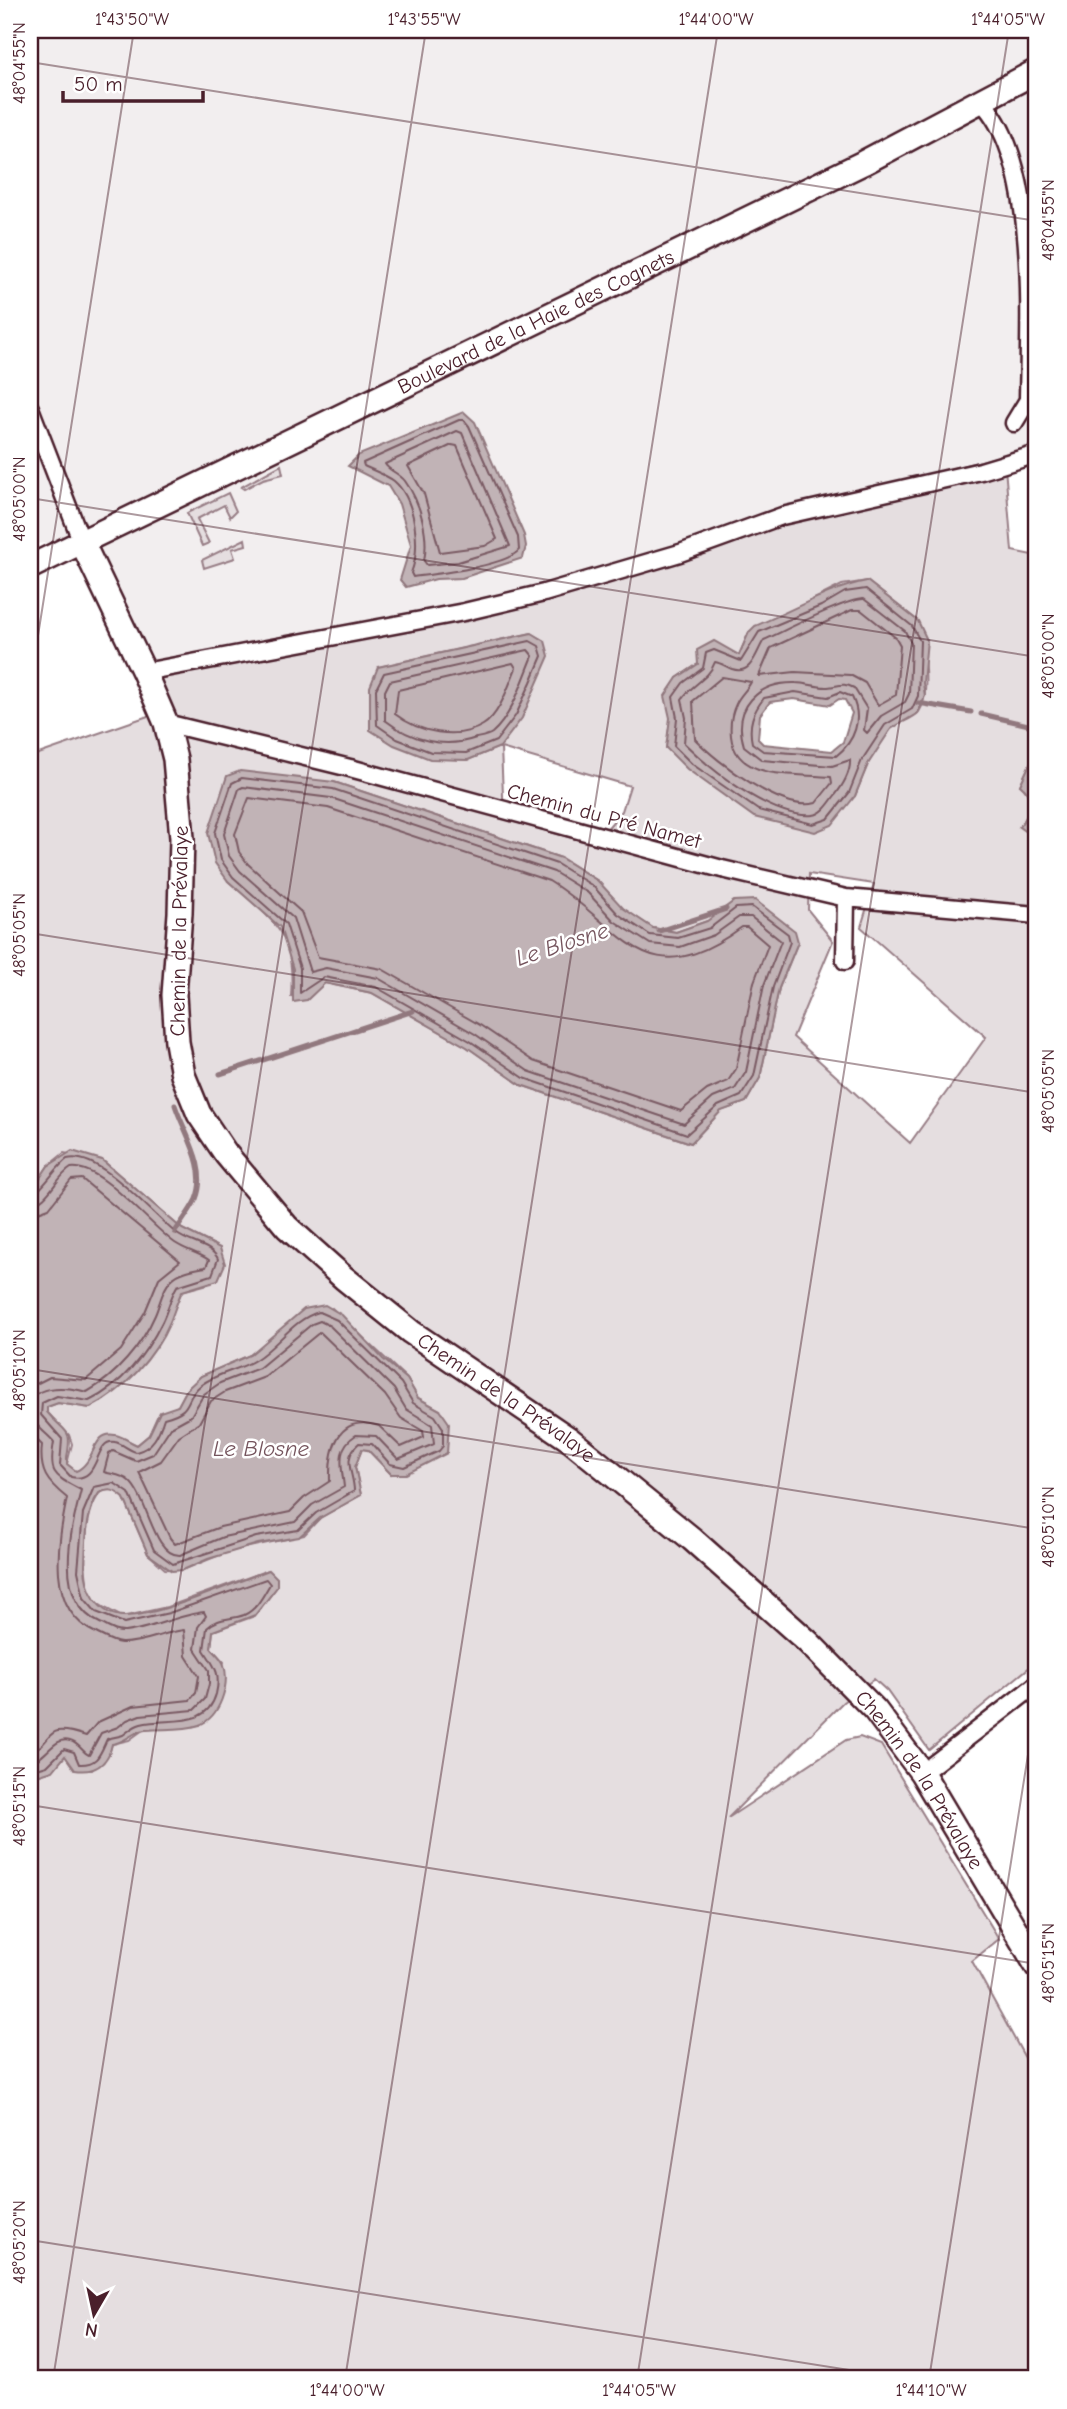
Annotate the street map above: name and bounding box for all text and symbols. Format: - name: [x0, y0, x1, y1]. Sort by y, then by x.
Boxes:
- text: 1°43'50"W: [95, 9, 169, 30]
- text: 1°43'55"W: [388, 9, 461, 30]
- text: 1°44'00"W: [678, 9, 754, 30]
- text: 1°44'05"W: [971, 9, 1045, 30]
- text: 48°04'55"N: [9, 22, 30, 104]
- scale bar: [63, 60, 203, 104]
- text: 50 m: [74, 72, 123, 96]
- text: 48°04'55"N: [1038, 179, 1059, 261]
- street label: Boulevard de la Haie des Cognets: [394, 245, 678, 399]
- text: 48°05'00"N: [9, 456, 30, 542]
- text: 48°05'00"N: [1038, 613, 1059, 699]
- street label: Chemin du Pré Namet: [504, 779, 705, 854]
- street label: Chemin de la Prévalaye: [165, 825, 193, 1037]
- text: 48°05'05"N: [9, 893, 30, 977]
- water label: Le Blosne: [512, 916, 612, 972]
- text: 48°05'05"N: [1038, 1049, 1059, 1133]
- street label: Chemin de la Prévalaye: [413, 1328, 600, 1468]
- text: 48°05'10"N: [9, 1329, 30, 1411]
- water label: Le Blosne: [213, 1435, 309, 1462]
- text: 48°05'10"N: [1038, 1486, 1059, 1568]
- street label: Chemin de la Prévalaye: [851, 1685, 988, 1873]
- text: 48°05'15"N: [9, 1766, 30, 1846]
- text: 48°05'15"N: [1038, 1923, 1059, 2003]
- text: 48°05'20"N: [9, 2200, 30, 2284]
- north arrow: [60, 2280, 130, 2350]
- text: N: [84, 2318, 99, 2342]
- text: 1°44'00"W: [309, 2380, 385, 2401]
- text: 1°44'05"W: [602, 2380, 676, 2401]
- text: 1°44'10"W: [895, 2380, 967, 2401]

